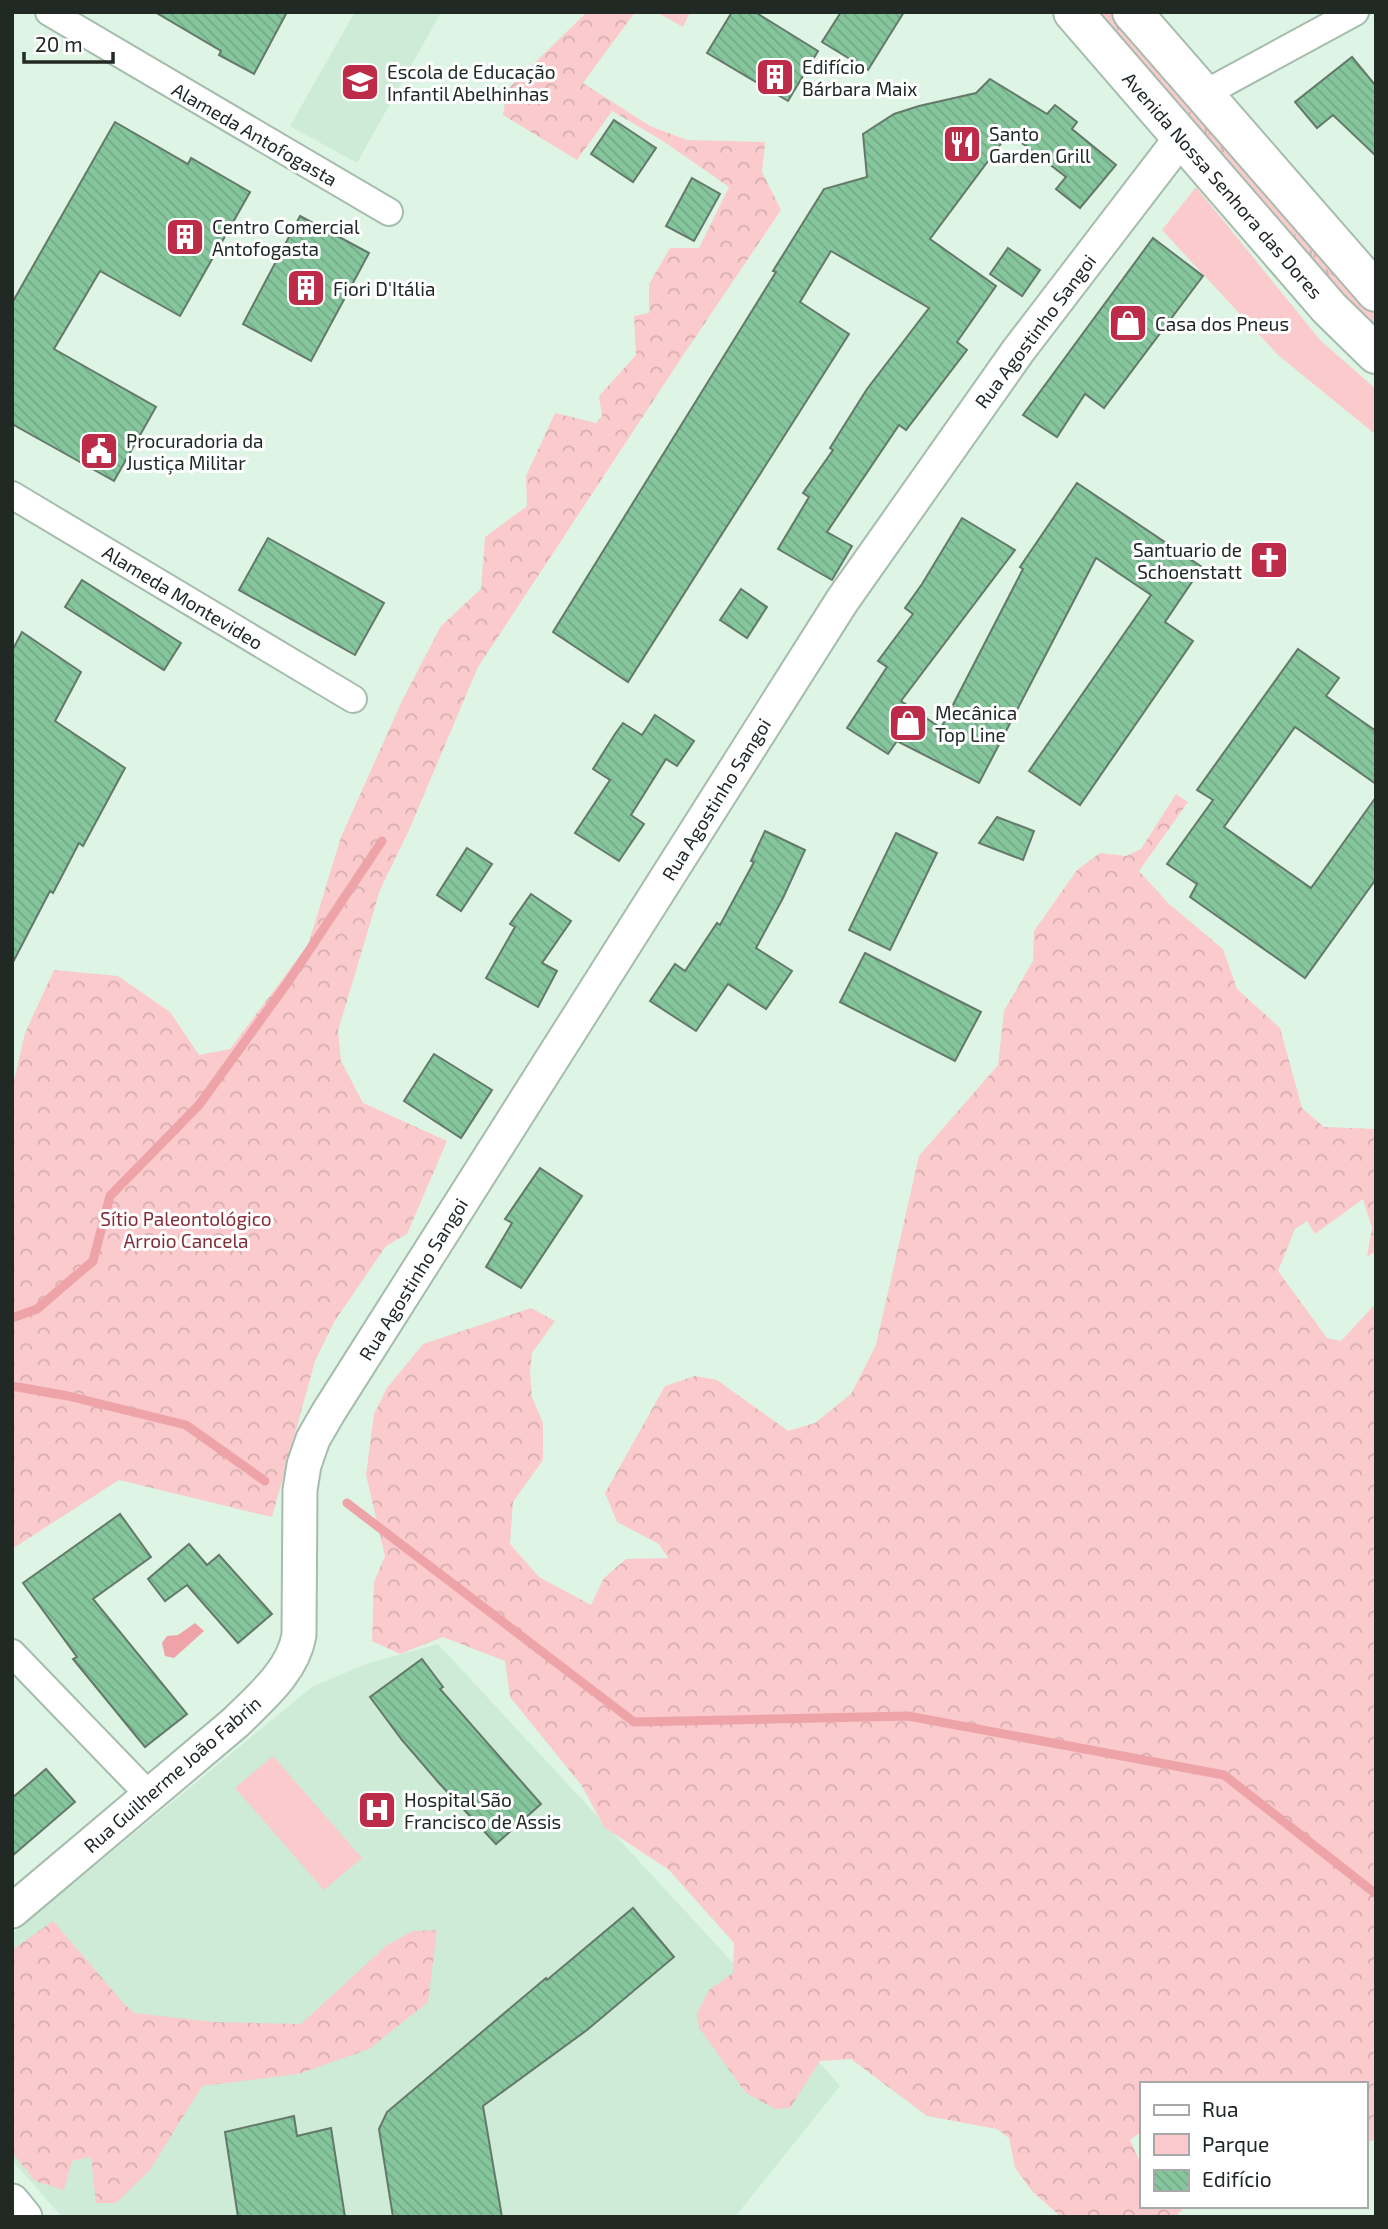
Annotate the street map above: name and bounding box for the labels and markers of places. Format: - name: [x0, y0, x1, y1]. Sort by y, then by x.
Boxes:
- place label: Edifício Bárbara Maix: [802, 55, 917, 100]
- building icon: Edifício Bárbara Maix: [754, 56, 796, 98]
- place label: Escola de Educação Infantil Abelhinhas: [387, 60, 555, 105]
- school or university icon: Escola de Educação Infantil Abelhinhas: [339, 61, 381, 103]
- place label: Santo Garden Grill: [989, 122, 1091, 167]
- restaurant icon: Santo Garden Grill: [941, 123, 983, 165]
- place label: Centro Comercial Antofogasta: [212, 215, 360, 260]
- building icon: Centro Comercial Antofogasta: [164, 216, 206, 258]
- building icon: Fiori D'Itália: [285, 267, 327, 309]
- place label: Fiori D'Itália: [333, 277, 435, 300]
- shop icon: Casa dos Pneus: [1107, 302, 1149, 344]
- place label: Casa dos Pneus: [1155, 312, 1289, 335]
- place label: Procuradoria da Justiça Militar: [126, 429, 264, 475]
- public building icon: Procuradoria da Justiça Militar: [78, 430, 120, 472]
- place label: Santuario de Schoenstatt: [1133, 538, 1242, 583]
- church icon: Santuario de Schoenstatt: [1248, 539, 1290, 581]
- place label: Mecânica Top Line: [935, 701, 1017, 746]
- shop icon: Mecânica Top Line: [887, 702, 929, 744]
- place label: Hospital São Francisco de Assis: [404, 1788, 561, 1833]
- hospital icon: Hospital São Francisco de Assis: [356, 1789, 398, 1831]

